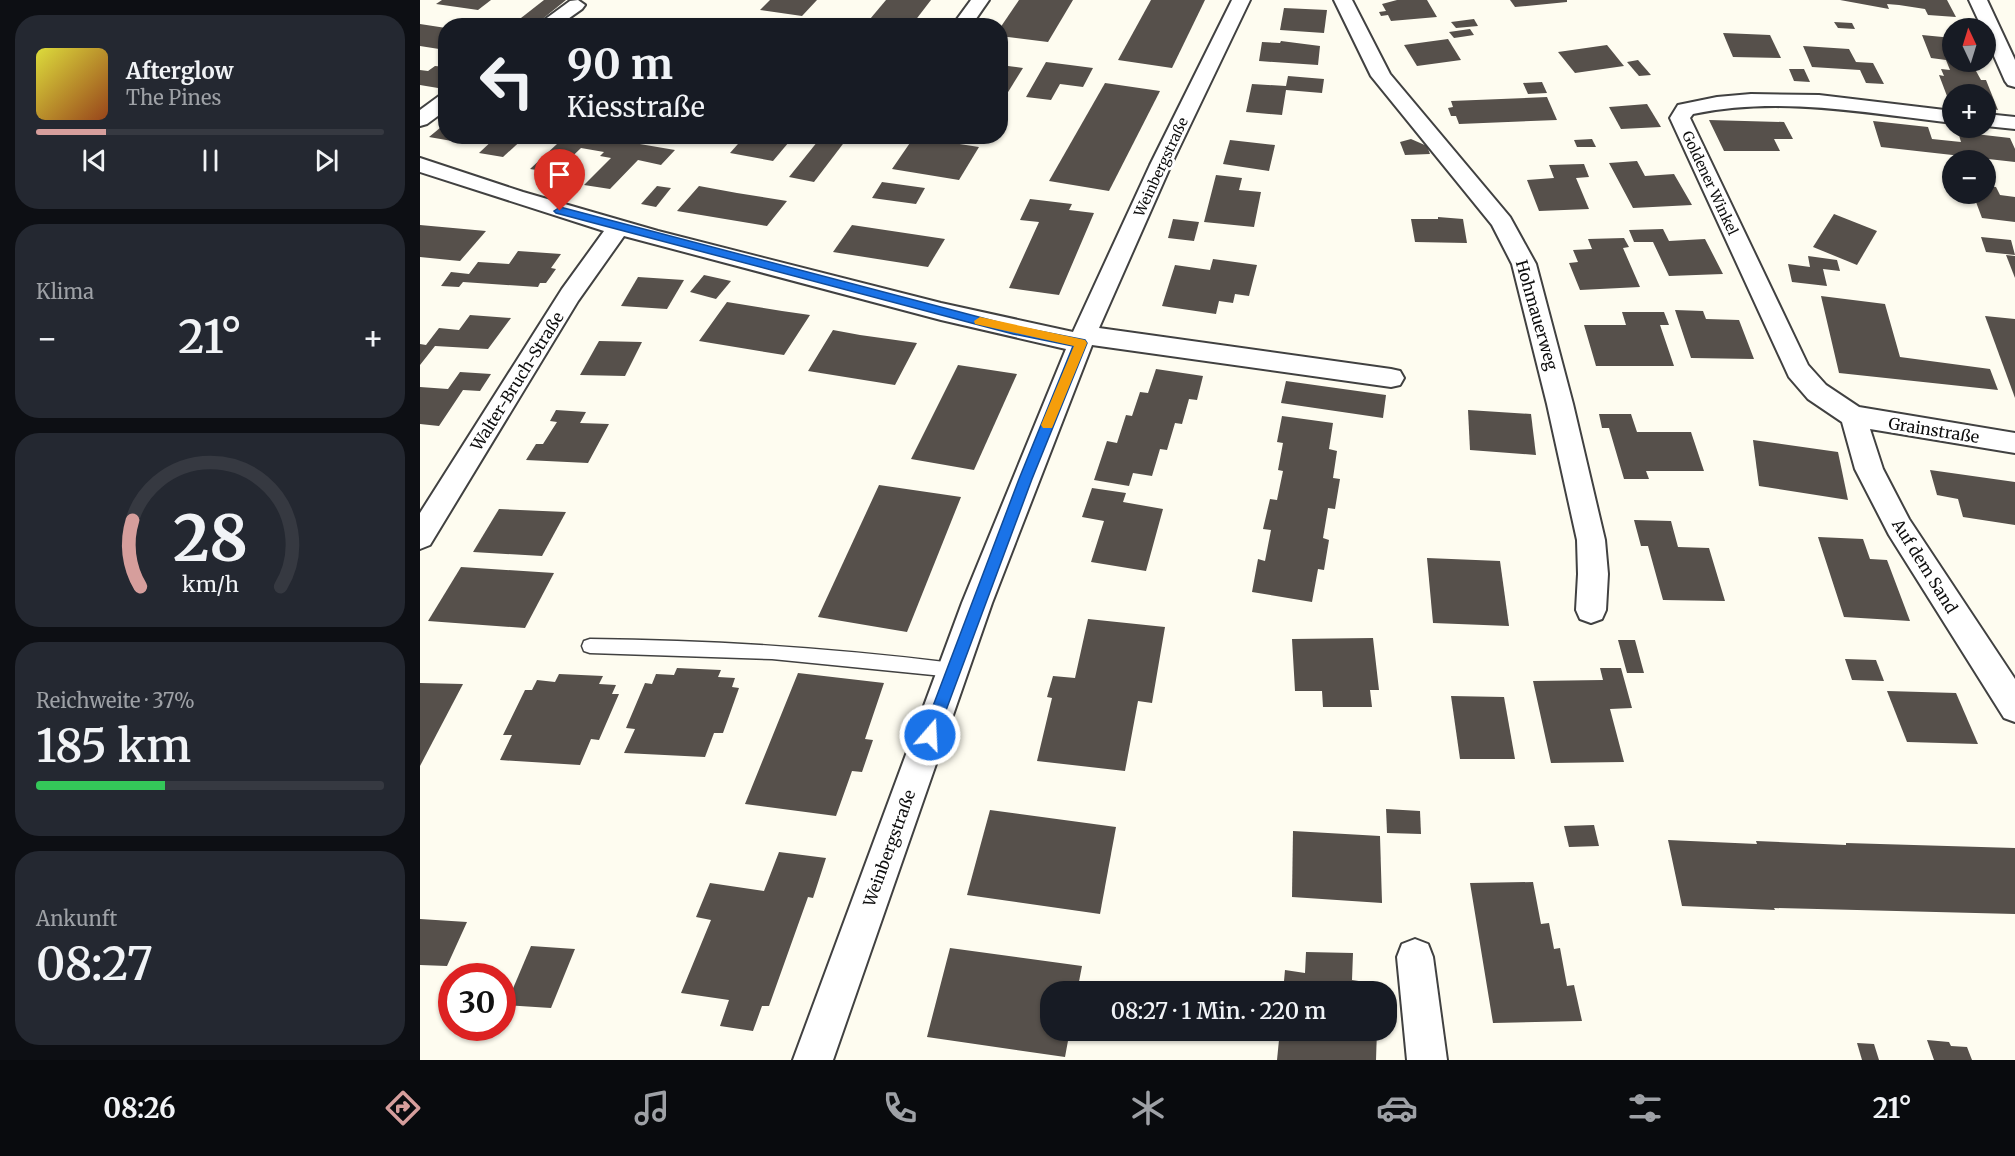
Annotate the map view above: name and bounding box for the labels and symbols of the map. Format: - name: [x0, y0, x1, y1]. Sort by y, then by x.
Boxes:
- north arrow: [1942, 18, 1996, 72]
- street label: Weinbergstraße: [1130, 114, 1192, 220]
- street label: Goldener Winkel: [1678, 128, 1742, 238]
- pin: [534, 149, 585, 211]
- street label: Hohmauerweg: [1512, 257, 1562, 373]
- street label: Walter-Bruch-Straße: [466, 308, 568, 455]
- street label: Grainstraße: [1887, 413, 1981, 447]
- street label: Auf dem Sand: [1888, 514, 1962, 617]
- position arrow: [898, 703, 962, 767]
- street label: Weinbergstraße: [858, 787, 919, 910]
- speed limit sign: 30: [438, 963, 516, 1041]

